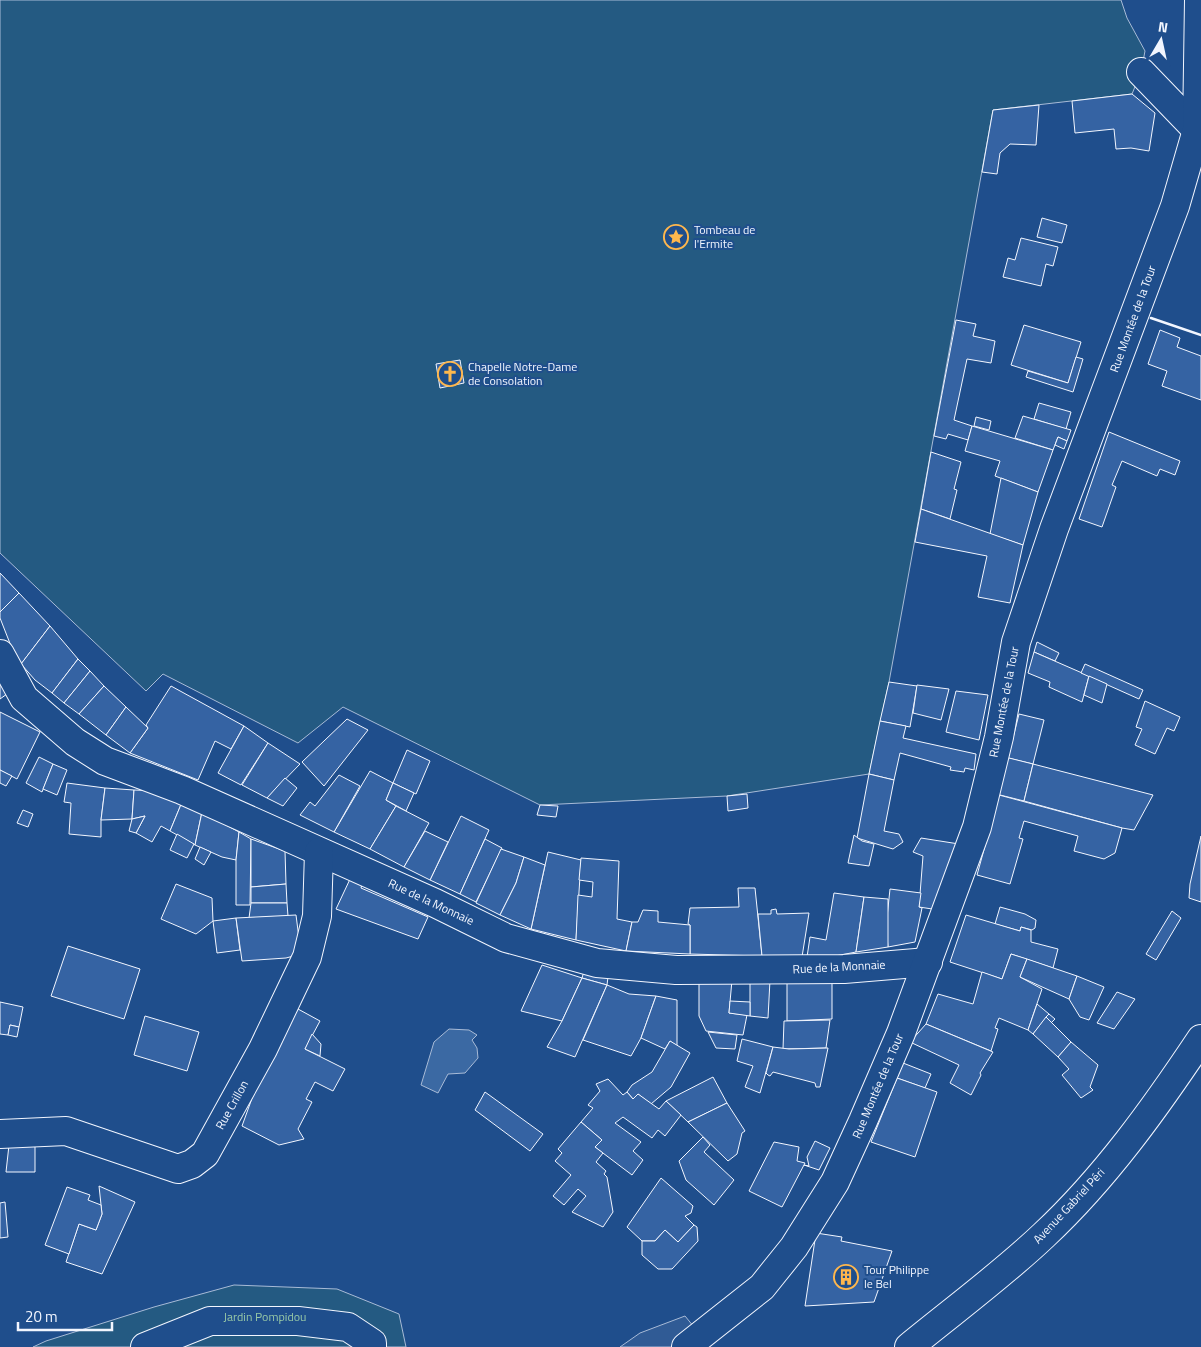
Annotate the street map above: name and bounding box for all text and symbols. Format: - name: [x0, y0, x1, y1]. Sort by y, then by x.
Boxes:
- north arrow: [1136, 15, 1186, 65]
- text: N: [1157, 16, 1170, 38]
- place label: Tombeau de l'Ermite: [694, 220, 755, 253]
- place icon: Tombeau de l'Ermite: [663, 224, 689, 250]
- street label: Rue Montée de la Tour: [1104, 263, 1161, 375]
- place label: Chapelle Notre-Dame de Consolation: [468, 357, 577, 390]
- church icon: Chapelle Notre-Dame de Consolation: [437, 361, 463, 387]
- street label: Rue Montée de la Tour: [983, 645, 1024, 759]
- street label: Rue de la Monnaie: [385, 873, 477, 930]
- street label: Rue de la Monnaie: [792, 955, 886, 978]
- street label: Rue Montée de la Tour: [847, 1030, 908, 1141]
- street label: Rue Crillon: [210, 1077, 253, 1133]
- street label: Avenue Gabriel Péri: [1028, 1163, 1109, 1248]
- place label: Tour Philippe le Bel: [864, 1260, 929, 1293]
- building icon: Tour Philippe le Bel: [833, 1264, 859, 1290]
- scale bar: [18, 1300, 111, 1332]
- text: 20 m: [25, 1305, 58, 1328]
- park label: Jardin Pompidou: [224, 1307, 306, 1326]

